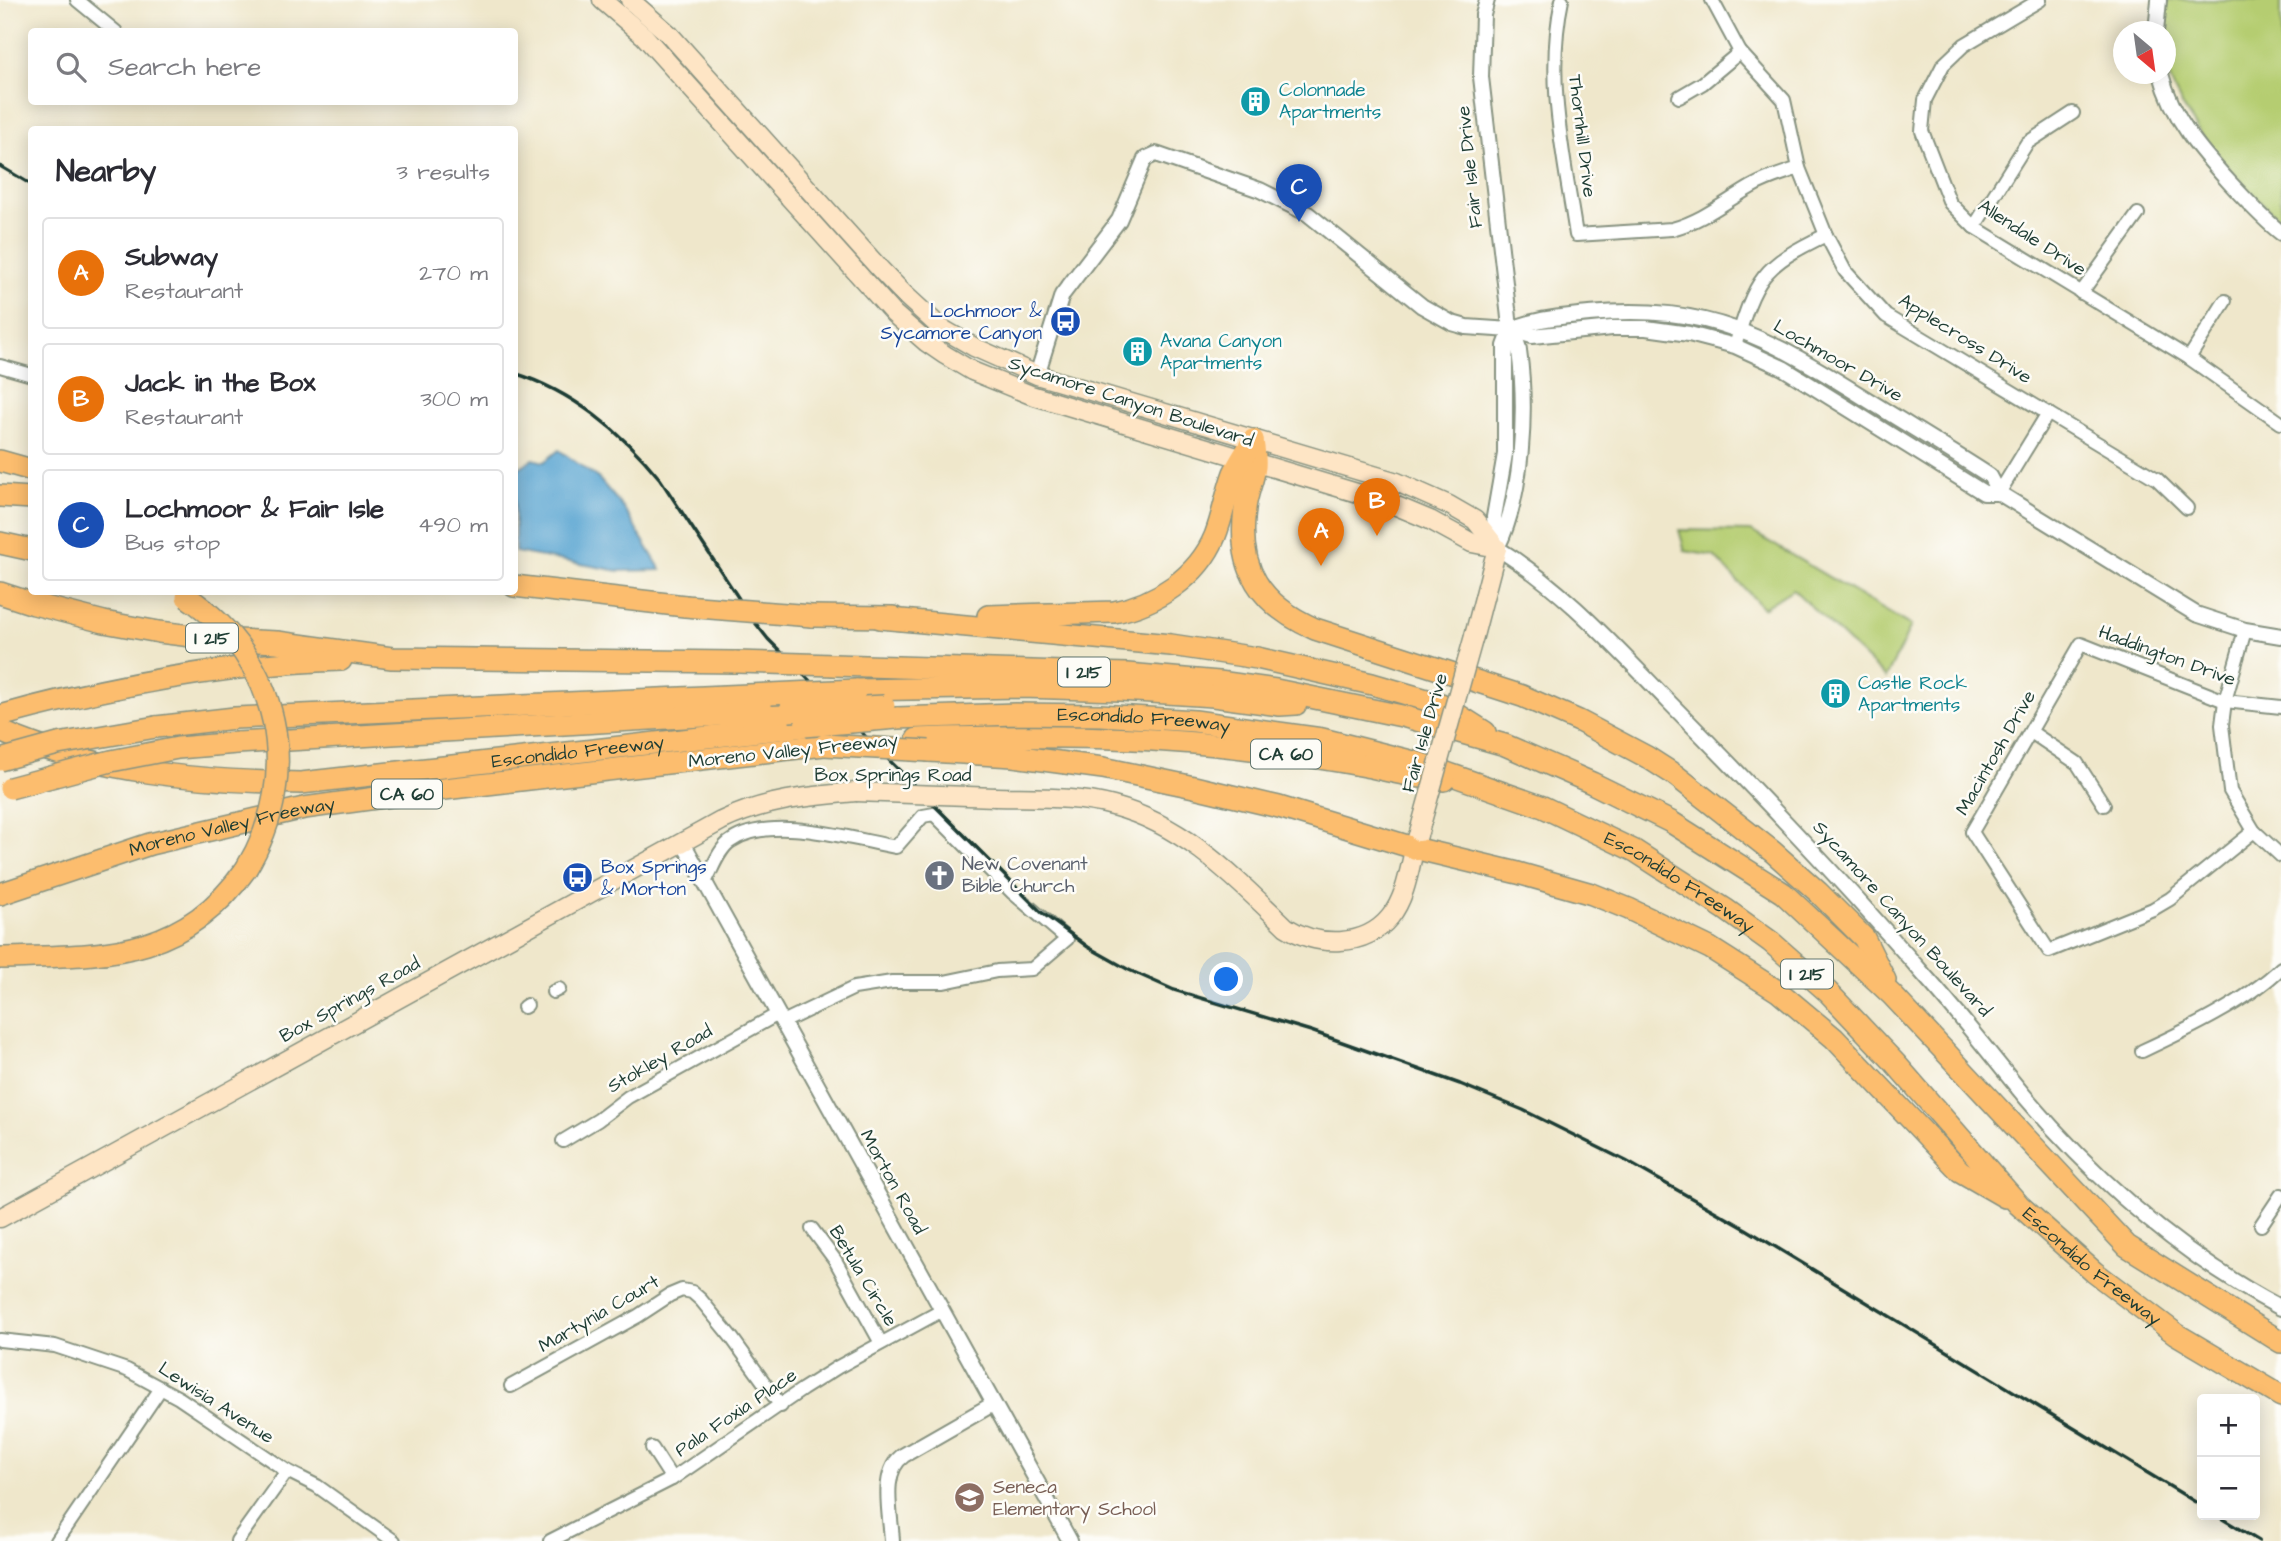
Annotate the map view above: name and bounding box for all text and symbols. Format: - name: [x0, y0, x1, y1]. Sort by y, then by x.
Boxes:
- north arrow: [2113, 21, 2176, 84]
- search box: [28, 28, 518, 105]
- icon: search: [52, 48, 90, 86]
- text: Search here: [108, 49, 261, 85]
- street label: Thornhill Drive: [1561, 73, 1603, 199]
- place label: Colonnade Apartments: [1279, 77, 1381, 126]
- building icon: Colonnade Apartments: [1239, 84, 1273, 118]
- street label: Fair Isle Drive: [1450, 104, 1490, 230]
- text: Nearby: [56, 151, 156, 193]
- text: 3 results: [396, 156, 490, 188]
- pin: C: [1276, 164, 1322, 222]
- street label: Allendale Drive: [1973, 193, 2091, 283]
- text: Subway: [125, 239, 218, 275]
- text: A: [74, 257, 88, 289]
- text: 270 m: [419, 257, 488, 289]
- text: Restaurant: [125, 275, 243, 307]
- street label: Applecross Drive: [1893, 287, 2037, 391]
- place label: Lochmoor & Sycamore Canyon: [881, 298, 1042, 348]
- bus stop icon: Lochmoor & Sycamore Canyon: [1048, 305, 1082, 339]
- street label: Lochmoor Drive: [1768, 313, 1908, 409]
- place label: Avana Canyon Apartments: [1160, 328, 1282, 377]
- building icon: Avana Canyon Apartments: [1120, 335, 1154, 369]
- street label: Sycamore Canyon Boulevard: [1005, 350, 1257, 455]
- text: Jack in the Box: [125, 365, 315, 401]
- text: B: [73, 383, 89, 415]
- text: 300 m: [420, 383, 488, 415]
- text: Restaurant: [125, 401, 243, 433]
- pin: B: [1354, 478, 1400, 536]
- text: Lochmoor & Fair Isle: [125, 491, 384, 527]
- pin: A: [1298, 508, 1344, 566]
- text: C: [73, 509, 89, 541]
- text: 490 m: [418, 509, 488, 541]
- text: Bus stop: [125, 527, 220, 559]
- street label: Haddington Drive: [2094, 619, 2239, 694]
- road number: I 215: [186, 624, 238, 652]
- road number: I 215: [1058, 658, 1110, 686]
- street label: Fair Isle Drive: [1395, 670, 1455, 796]
- place label: Castle Rock Apartments: [1858, 670, 1967, 719]
- building icon: Castle Rock Apartments: [1818, 677, 1852, 711]
- street label: Macintosh Drive: [1949, 685, 2043, 821]
- street label: Escondido Freeway: [1057, 701, 1233, 740]
- street label: Moreno Valley Freeway: [687, 727, 900, 776]
- street label: Escondido Freeway: [490, 728, 666, 775]
- road number: CA 60: [1251, 740, 1321, 768]
- street label: Box Springs Road: [815, 762, 972, 790]
- road number: CA 60: [372, 780, 442, 808]
- street label: Moreno Valley Freeway: [125, 790, 337, 864]
- street label: Sycamore Canyon Boulevard: [1806, 815, 1998, 1024]
- street label: Escondido Freeway: [1600, 825, 1761, 941]
- place label: New Covenant Bible Church: [962, 851, 1088, 900]
- place label: Box Springs & Morton: [601, 854, 707, 903]
- church icon: New Covenant Bible Church: [922, 858, 956, 892]
- bus stop icon: Box Springs & Morton: [561, 861, 595, 895]
- street label: Box Springs Road: [275, 950, 426, 1051]
- road number: I 215: [1781, 959, 1833, 988]
- your location: [1209, 962, 1243, 996]
- street label: Stokley Road: [602, 1018, 718, 1101]
- street label: Morton Road: [853, 1125, 933, 1239]
- street label: Escondido Freeway: [2016, 1201, 2168, 1333]
- street label: Betula Circle: [822, 1220, 904, 1332]
- street label: Martynia Court: [534, 1268, 665, 1360]
- street label: Lewisia Avenue: [153, 1355, 279, 1451]
- street label: Pala Foxia Place: [670, 1362, 802, 1464]
- map controls: [2197, 1394, 2260, 1520]
- button: +: [2197, 1394, 2260, 1457]
- button: −: [2197, 1457, 2260, 1520]
- place label: Seneca Elementary School: [993, 1474, 1156, 1524]
- school or university icon: Seneca Elementary School: [953, 1481, 987, 1515]

